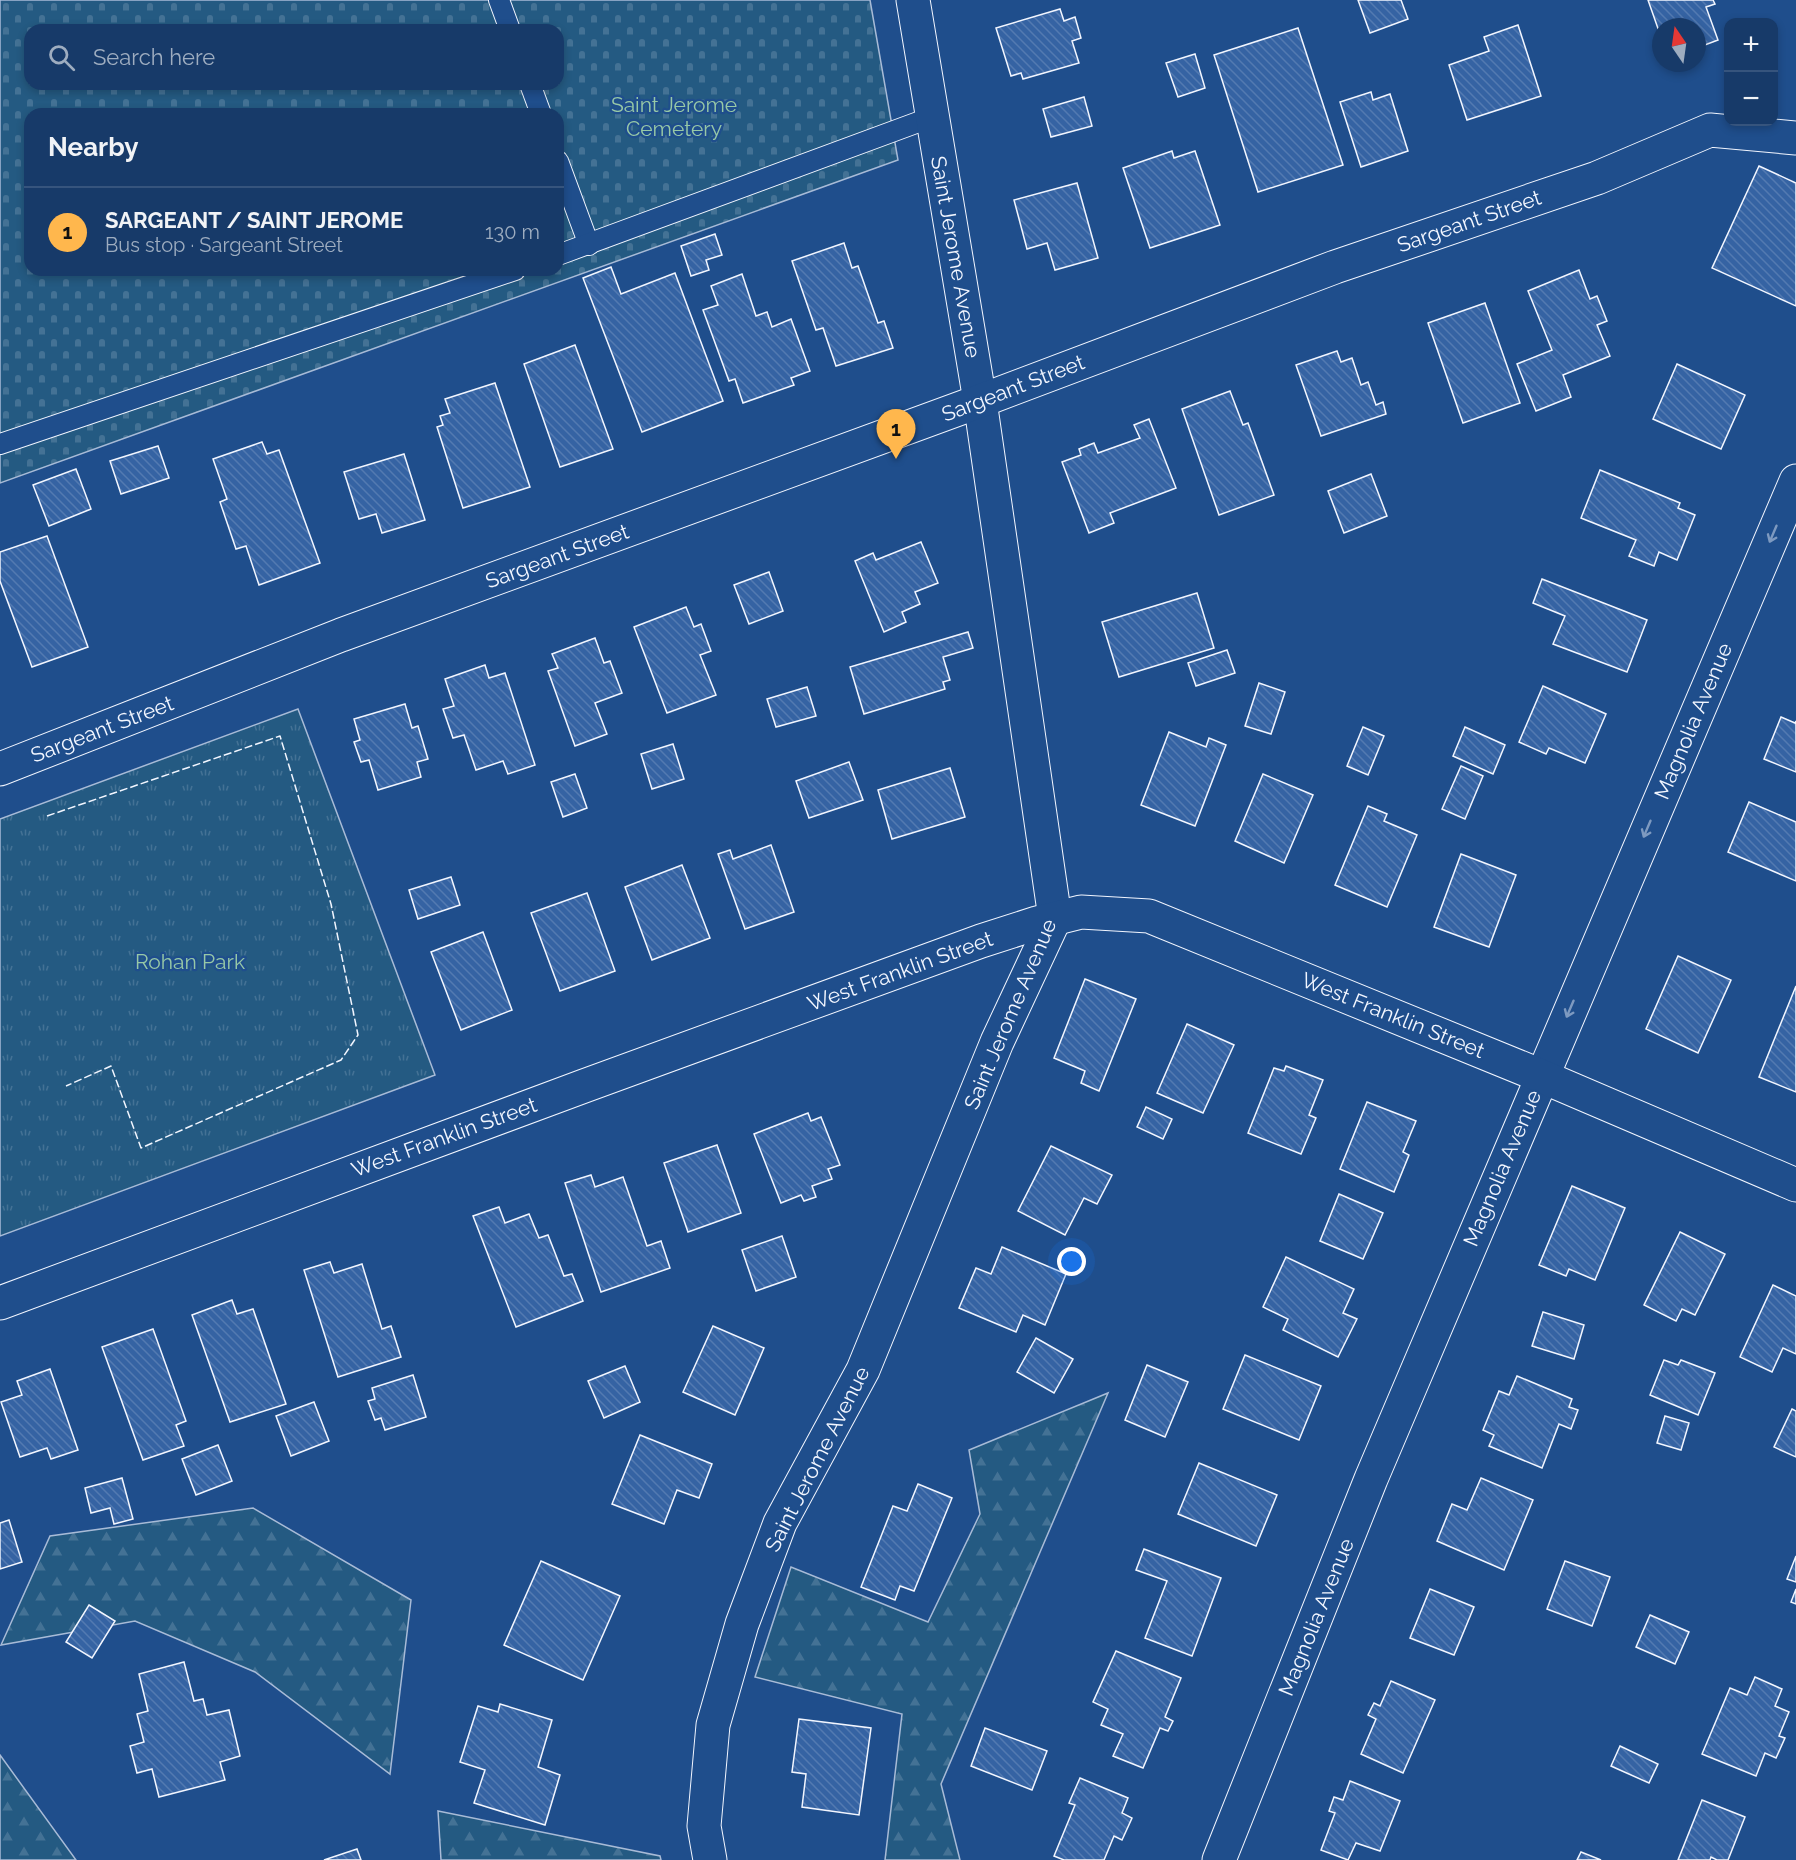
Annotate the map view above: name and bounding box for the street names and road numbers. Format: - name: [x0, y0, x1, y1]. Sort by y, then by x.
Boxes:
- street label: Saint Jerome Avenue: [926, 154, 986, 360]
- street label: Sargeant Street: [1394, 185, 1544, 257]
- street label: Sargeant Street: [938, 349, 1088, 427]
- street label: Sargeant Street: [482, 518, 632, 594]
- street label: Magnolia Avenue: [1649, 639, 1737, 803]
- street label: Sargeant Street: [27, 690, 177, 768]
- street label: Saint Jerome Avenue: [959, 915, 1061, 1113]
- street label: West Franklin Street: [804, 926, 996, 1016]
- street label: West Franklin Street: [1298, 967, 1488, 1063]
- street label: Magnolia Avenue: [1458, 1086, 1546, 1250]
- street label: West Franklin Street: [348, 1092, 540, 1182]
- street label: Saint Jerome Avenue: [759, 1362, 875, 1556]
- street label: Magnolia Avenue: [1273, 1535, 1359, 1699]

